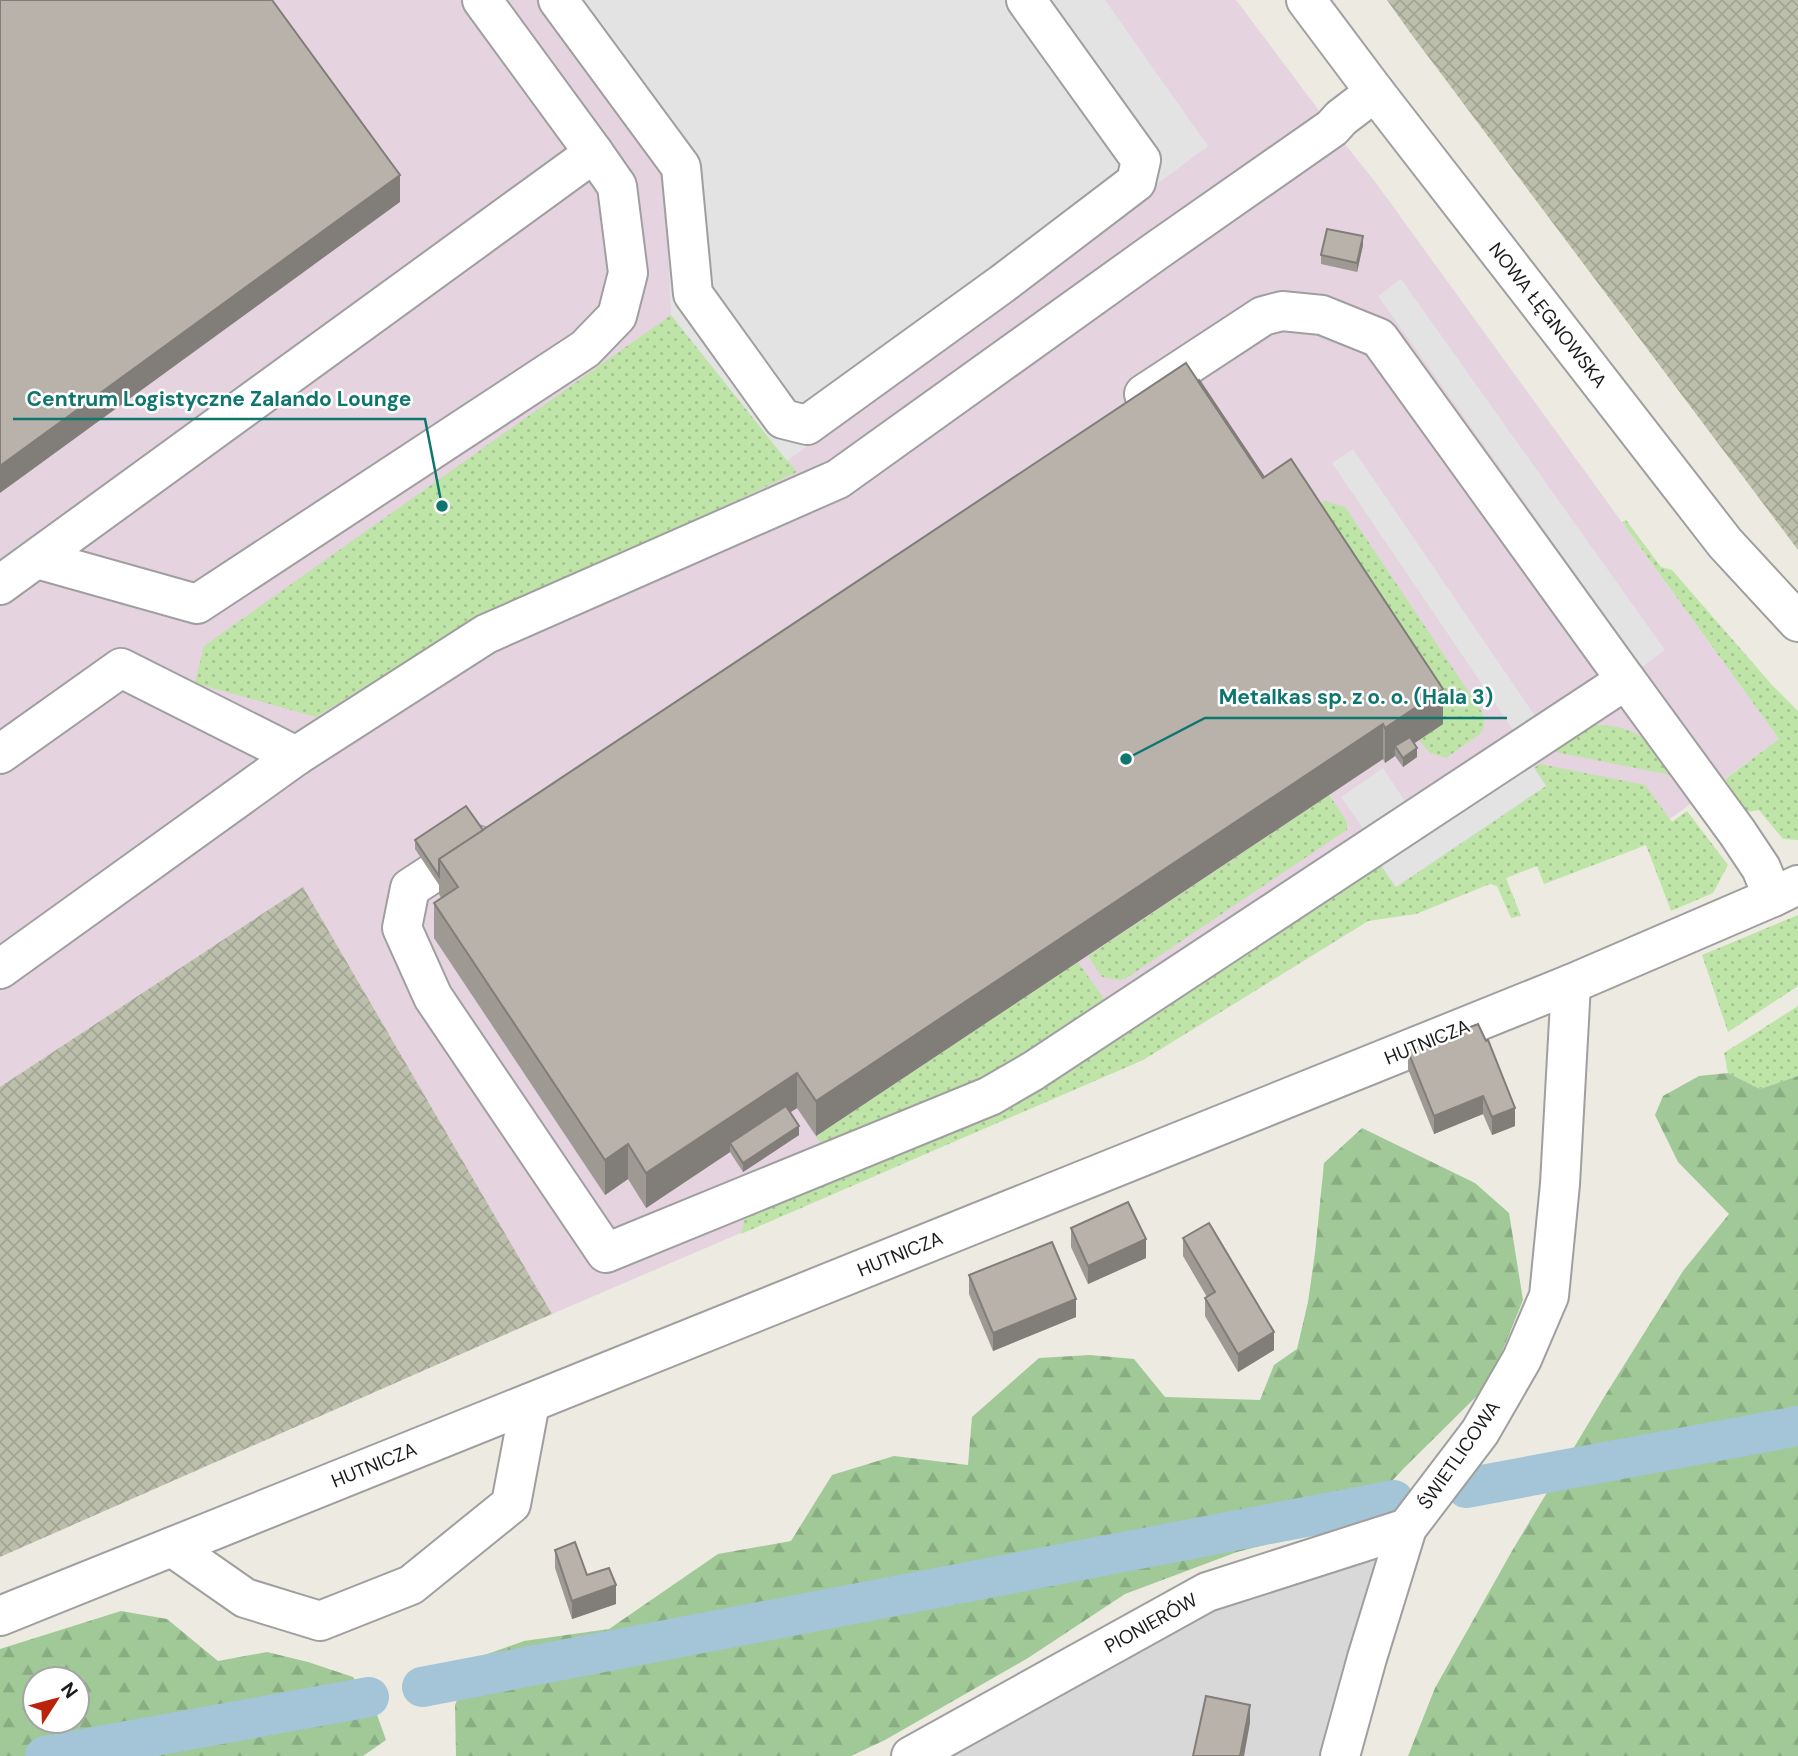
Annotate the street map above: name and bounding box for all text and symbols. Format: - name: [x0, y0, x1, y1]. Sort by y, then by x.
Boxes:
- street label: NOWA ŁĘGNOWSKA: [1483, 237, 1613, 393]
- callout: Centrum Logistyczne Zalando Lounge: [13, 377, 425, 419]
- text: Centrum Logistyczne Zalando Lounge: [27, 385, 411, 413]
- callout: Metalkas sp. z o. o. (Hala 3): [1205, 676, 1507, 718]
- text: Metalkas sp. z o. o. (Hala 3): [1219, 683, 1493, 711]
- street label: HUTNICZA: [1381, 1013, 1474, 1070]
- street label: HUTNICZA: [854, 1225, 947, 1282]
- street label: ŚWIETLICOWA: [1412, 1396, 1506, 1514]
- street label: HUTNICZA: [328, 1436, 421, 1493]
- street label: PIONIERÓW: [1100, 1587, 1202, 1659]
- north arrow: [21, 1665, 91, 1735]
- text: N: [55, 1677, 84, 1703]

